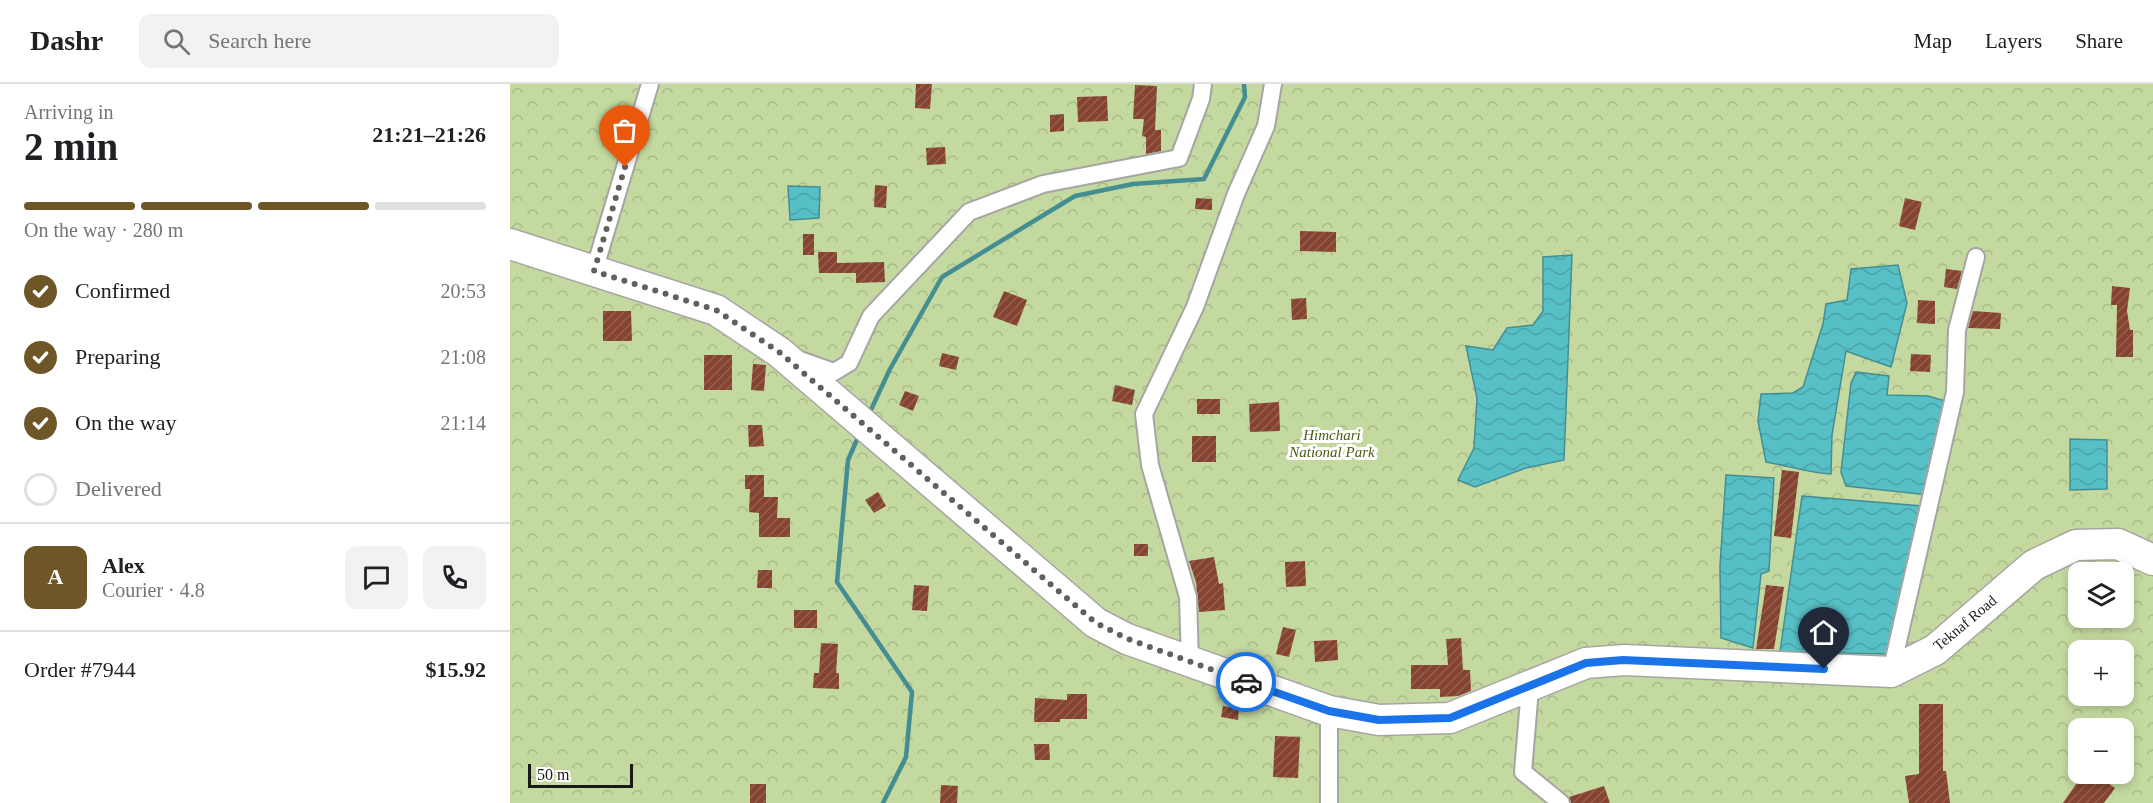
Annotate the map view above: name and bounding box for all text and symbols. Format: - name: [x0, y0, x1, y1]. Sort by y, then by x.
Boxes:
- search box: [139, 14, 559, 68]
- text: Dashr: [30, 25, 103, 56]
- icon: search: [160, 25, 193, 58]
- text: Search here: [208, 28, 311, 53]
- text: Map: [1914, 29, 1952, 53]
- text: Layers: [1985, 29, 2042, 53]
- text: Share: [2075, 29, 2123, 53]
- text: Arriving in: [24, 101, 113, 123]
- pin: [599, 105, 650, 167]
- icon: bag: [608, 114, 641, 147]
- text: 21:21–21:26: [372, 122, 486, 147]
- text: 2 min: [24, 125, 118, 168]
- text: On the way · 280 m: [24, 219, 183, 241]
- icon: check: [24, 275, 57, 308]
- text: Confirmed: [75, 278, 170, 303]
- text: 20:53: [440, 280, 486, 302]
- icon: check: [24, 341, 57, 374]
- text: Preparing: [75, 344, 161, 369]
- text: 21:08: [440, 346, 486, 368]
- icon: check: [24, 407, 57, 440]
- text: On the way: [75, 410, 176, 435]
- text: 21:14: [440, 412, 486, 434]
- park label: Himchari National Park: [1288, 427, 1375, 460]
- text: Delivered: [75, 476, 162, 501]
- button: chat: [345, 546, 408, 609]
- button: phone: [423, 546, 486, 609]
- text: Alex: [102, 553, 145, 578]
- map controls: [2068, 562, 2134, 784]
- button: layers: [2068, 562, 2134, 628]
- text: A: [48, 564, 63, 589]
- text: Courier · 4.8: [102, 579, 205, 601]
- street label: Teknaf Road: [1930, 592, 2000, 654]
- pin: [1798, 607, 1849, 669]
- icon: home: [1807, 616, 1840, 649]
- button: +: [2068, 640, 2134, 706]
- courier: [1216, 652, 1276, 712]
- text: Order #7944: [24, 657, 136, 682]
- text: $15.92: [426, 657, 486, 682]
- icon: car: [1230, 666, 1263, 699]
- button: −: [2068, 718, 2134, 784]
- scale bar: [528, 761, 633, 788]
- text: 50 m: [537, 766, 569, 783]

